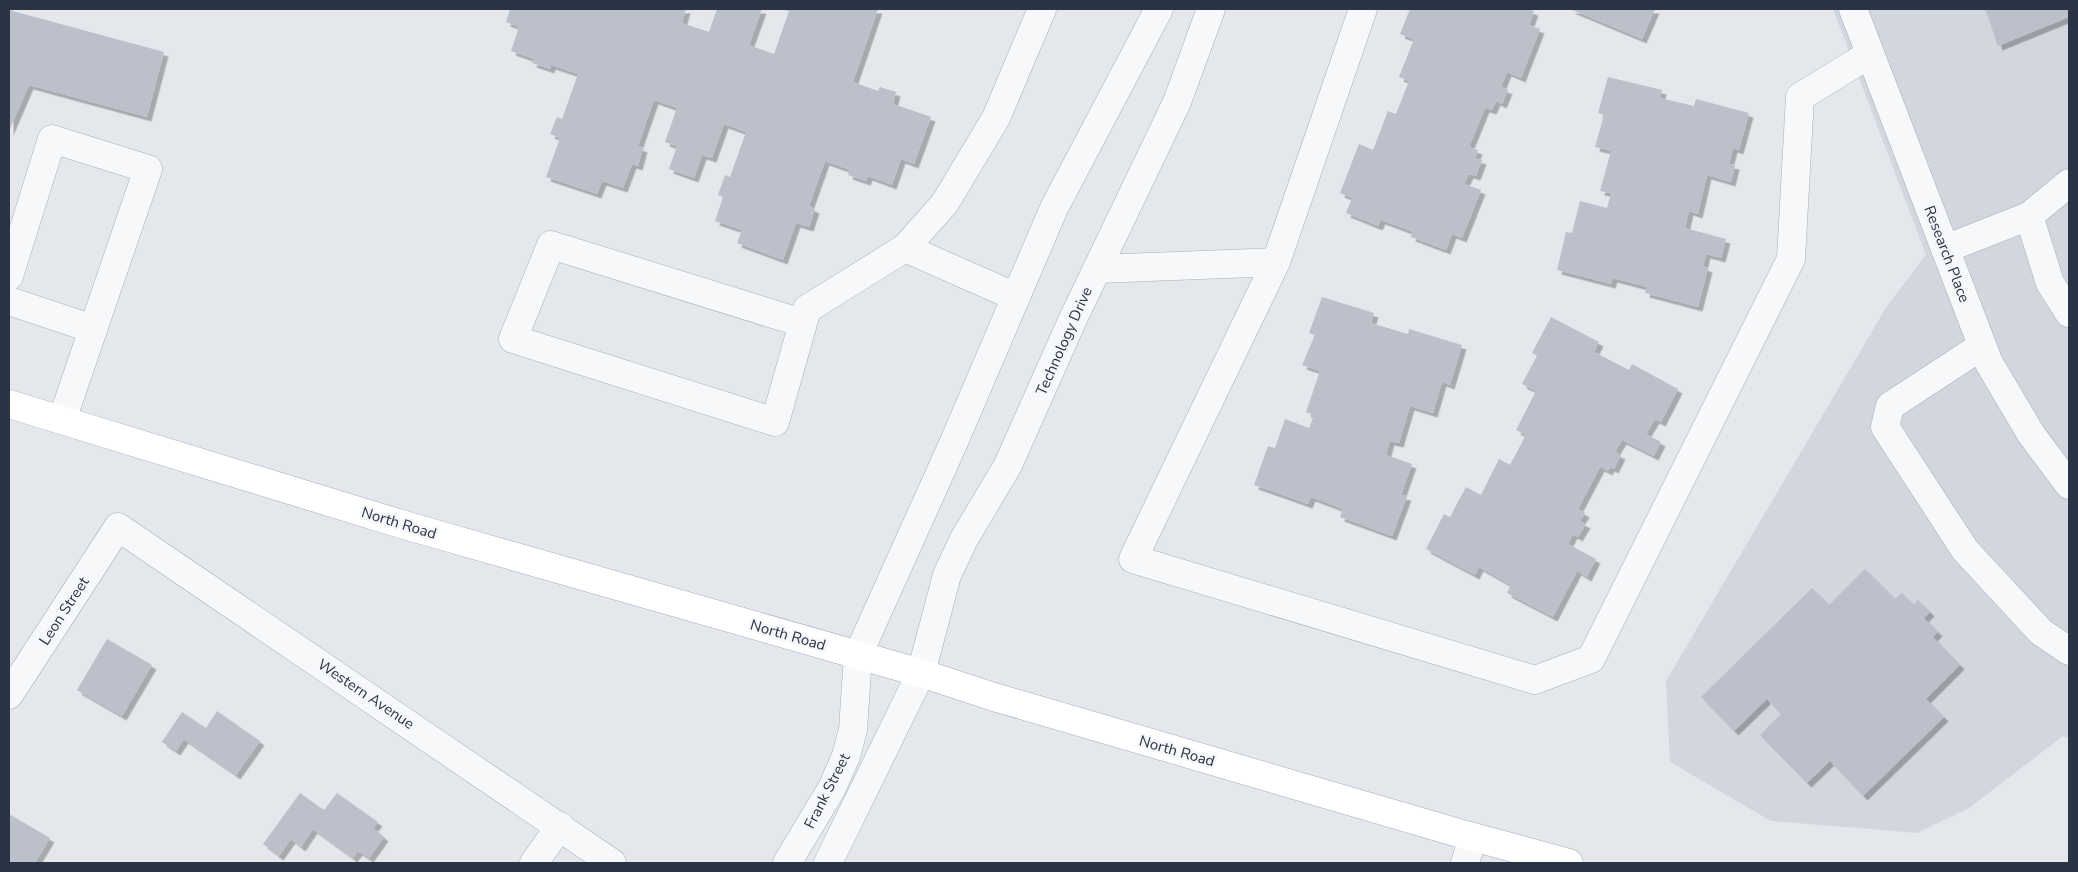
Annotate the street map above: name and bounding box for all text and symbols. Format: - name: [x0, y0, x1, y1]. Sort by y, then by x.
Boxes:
- street label: Research Place: [1919, 203, 1975, 305]
- street label: Technology Drive: [1031, 284, 1097, 398]
- street label: North Road: [359, 502, 439, 544]
- street label: Leon Street: [34, 572, 94, 649]
- street label: North Road: [748, 615, 828, 655]
- street label: Western Avenue: [314, 654, 418, 734]
- street label: North Road: [1137, 731, 1217, 771]
- street label: Frank Street: [799, 749, 855, 832]

